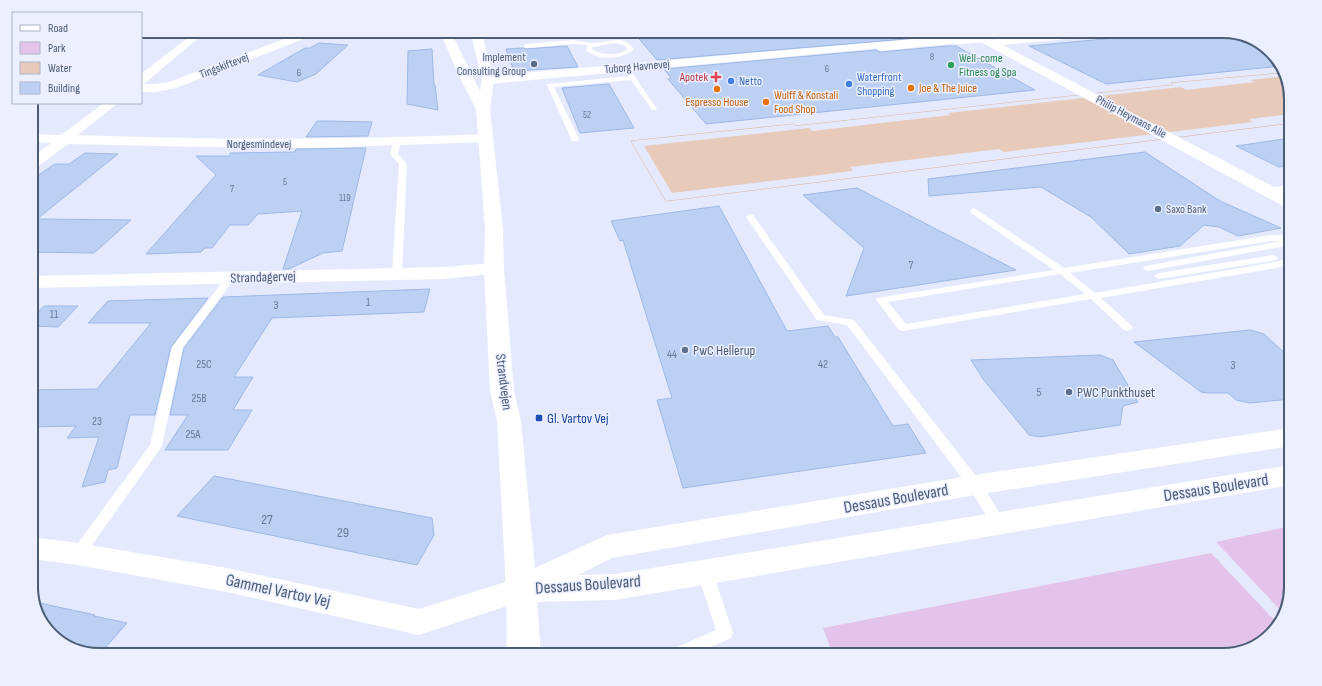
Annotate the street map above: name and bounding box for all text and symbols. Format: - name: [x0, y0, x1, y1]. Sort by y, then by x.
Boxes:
- legend: [12, 12, 142, 104]
- text: Road: [48, 21, 68, 36]
- text: Park: [48, 41, 66, 56]
- street label: Tingskiftevej: [197, 50, 251, 82]
- place label: Implement Consulting Group: [457, 50, 526, 79]
- house number: 8: [930, 51, 934, 63]
- place label: Well-come Fitness og Spa: [959, 51, 1017, 80]
- street label: Tuborg Havnevej: [604, 57, 670, 77]
- marker: Implement Consulting Group: [529, 59, 539, 69]
- marker: Well-come Fitness og Spa: [946, 60, 956, 70]
- text: Water: [48, 61, 72, 76]
- house number: 6: [825, 63, 829, 75]
- house number: 6: [297, 67, 301, 79]
- place label: Apotek: [679, 70, 708, 85]
- place label: Waterfront Shopping: [857, 70, 902, 99]
- marker: Apotek: [711, 72, 721, 82]
- place label: Netto: [739, 74, 762, 89]
- marker: Netto: [726, 76, 736, 86]
- marker: Waterfront Shopping: [844, 79, 854, 89]
- text: Building: [48, 81, 80, 96]
- place label: Joe & The Juice: [918, 81, 977, 96]
- marker: Joe & The Juice: [906, 83, 916, 93]
- marker: Espresso House: [712, 84, 722, 94]
- place label: Wulff & Konstali Food Shop: [774, 88, 838, 117]
- street label: Philip Heymans Alle: [1093, 92, 1169, 142]
- place label: Espresso House: [686, 95, 749, 110]
- marker: Wulff & Konstali Food Shop: [761, 97, 771, 107]
- house number: 52: [583, 109, 591, 121]
- street label: Norgesmindevej: [227, 137, 291, 152]
- house number: 5: [283, 176, 287, 188]
- house number: 7: [230, 183, 234, 195]
- house number: 119: [339, 192, 351, 204]
- place label: Saxo Bank: [1166, 202, 1207, 217]
- marker: Saxo Bank: [1153, 204, 1163, 214]
- house number: 7: [909, 258, 914, 273]
- street label: Strandagervej: [230, 267, 296, 287]
- house number: 1: [366, 295, 371, 310]
- house number: 3: [273, 298, 279, 313]
- house number: 11: [50, 307, 59, 322]
- place label: PwC Hellerup: [693, 342, 756, 359]
- marker: PwC Hellerup: [680, 345, 690, 355]
- house number: 44: [667, 347, 677, 362]
- street label: Strandvejen: [492, 353, 516, 411]
- house number: 25C: [196, 357, 212, 372]
- house number: 42: [818, 357, 828, 372]
- house number: 3: [1230, 358, 1236, 373]
- place label: PWC Punkthuset: [1077, 384, 1155, 401]
- house number: 5: [1037, 385, 1042, 400]
- marker: PWC Punkthuset: [1064, 387, 1074, 397]
- house number: 25B: [191, 391, 207, 406]
- place label: Gl. Vartov Vej: [547, 410, 608, 427]
- marker: Gl. Vartov Vej: [534, 413, 544, 423]
- house number: 23: [92, 414, 102, 429]
- house number: 25A: [186, 427, 201, 442]
- street label: Dessaus Boulevard: [1162, 470, 1270, 506]
- street label: Dessaus Boulevard: [842, 480, 950, 518]
- house number: 27: [261, 511, 273, 528]
- house number: 29: [337, 524, 349, 541]
- street label: Gammel Vartov Vej: [224, 570, 332, 612]
- street label: Dessaus Boulevard: [535, 571, 641, 599]

